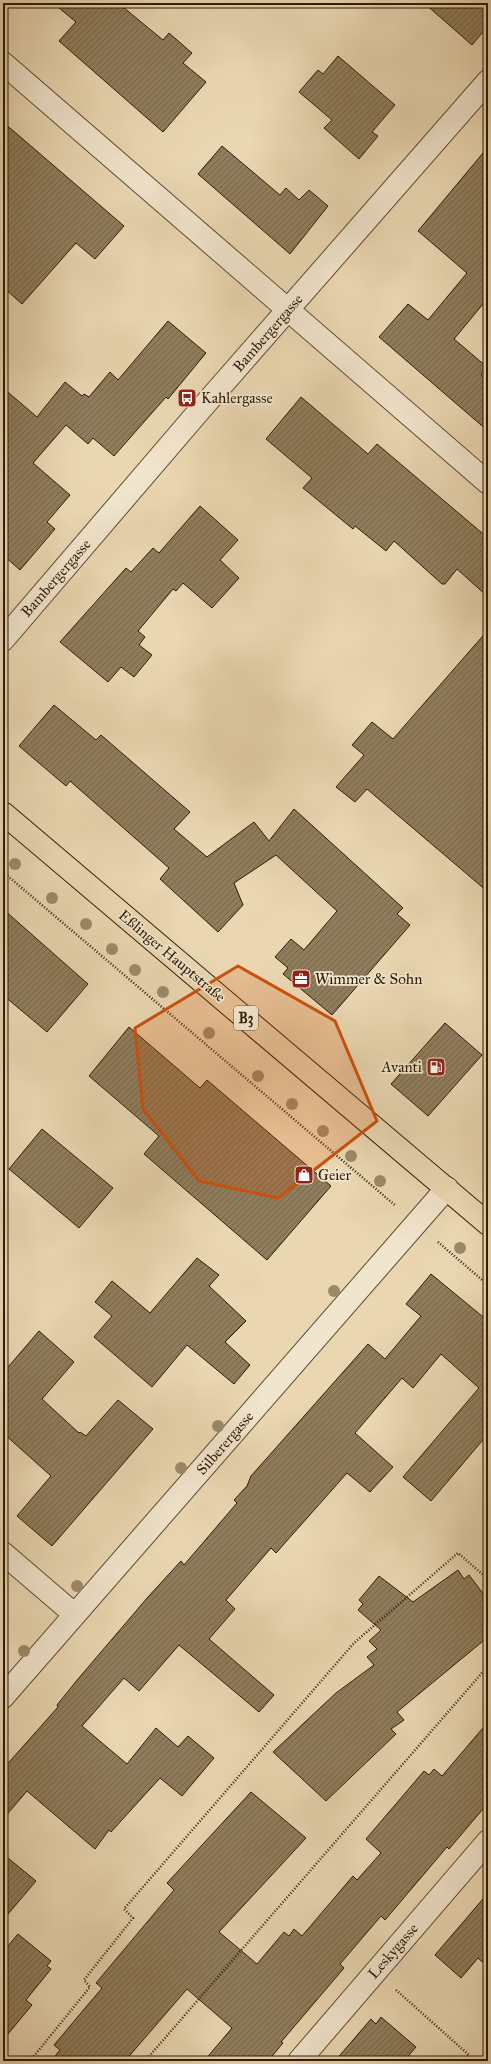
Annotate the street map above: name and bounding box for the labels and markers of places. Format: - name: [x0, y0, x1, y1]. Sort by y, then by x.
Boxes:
- bus stop icon: Kahlergasse: [176, 387, 198, 409]
- place label: Kahlergasse: [201, 389, 273, 407]
- office icon: Wimmer & Sohn: [290, 968, 312, 990]
- place label: Wimmer & Sohn: [315, 970, 422, 988]
- fuel station icon: Avanti: [425, 1056, 447, 1078]
- place label: Avanti: [381, 1058, 422, 1076]
- shop icon: Geier: [293, 1164, 315, 1186]
- place label: Geier: [318, 1166, 352, 1184]

